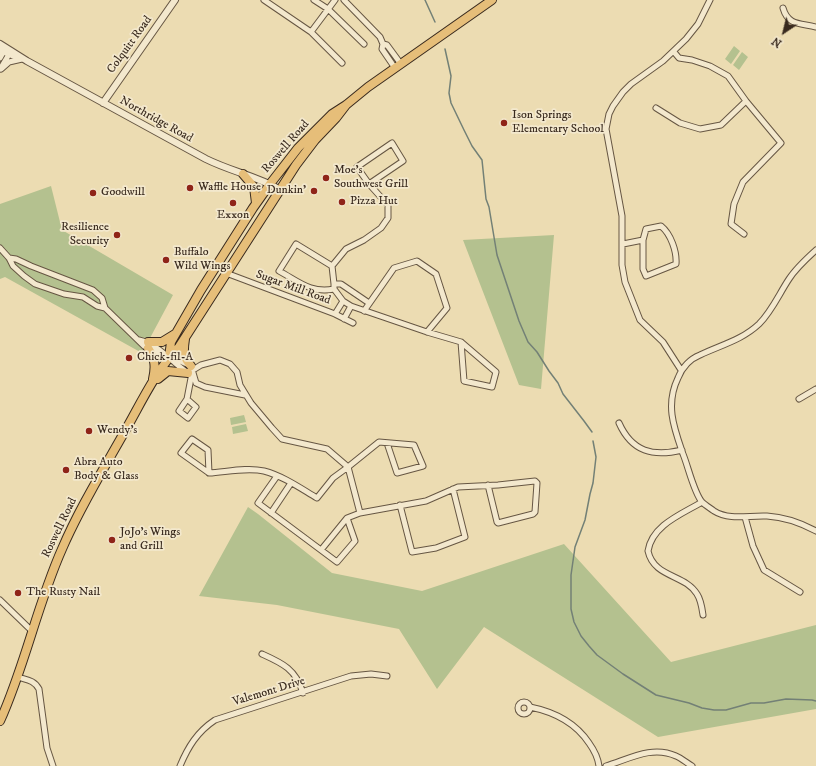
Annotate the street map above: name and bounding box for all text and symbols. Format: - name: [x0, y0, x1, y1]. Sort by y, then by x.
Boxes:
- north arrow: [764, 12, 804, 52]
- street label: Colquitt Road: [104, 14, 156, 76]
- text: N: [769, 34, 785, 50]
- street label: Northridge Road: [117, 94, 195, 146]
- place label: Ison Springs Elementary School: [512, 109, 604, 137]
- street label: Roswell Road: [259, 118, 313, 176]
- marker: Ison Springs Elementary School: [499, 118, 509, 128]
- place label: Moe's Southwest Grill: [334, 164, 408, 192]
- marker: Moe's Southwest Grill: [321, 173, 331, 183]
- place label: Waffle House: [198, 181, 261, 195]
- marker: Waffle House: [185, 183, 195, 193]
- place label: Dunkin': [267, 184, 306, 198]
- place label: Goodwill: [101, 186, 145, 200]
- marker: Dunkin': [309, 186, 319, 196]
- marker: Goodwill: [88, 188, 98, 198]
- place label: Pizza Hut: [350, 195, 398, 209]
- marker: Pizza Hut: [337, 197, 347, 207]
- marker: Exxon: [228, 198, 238, 208]
- place label: Exxon: [217, 209, 249, 223]
- place label: Resilience Security: [61, 221, 109, 249]
- marker: Resilience Security: [112, 230, 122, 240]
- place label: Buffalo Wild Wings: [174, 246, 230, 274]
- marker: Buffalo Wild Wings: [161, 255, 171, 265]
- street label: Sugar Mill Road: [254, 268, 332, 308]
- place label: Chick-fil-A: [137, 351, 193, 365]
- marker: Chick-fil-A: [124, 353, 134, 363]
- place label: Wendy's: [97, 424, 137, 438]
- marker: Wendy's: [84, 426, 94, 436]
- place label: Abra Auto Body & Glass: [74, 456, 139, 484]
- marker: Abra Auto Body & Glass: [61, 465, 71, 475]
- street label: Roswell Road: [39, 496, 81, 560]
- place label: JoJo's Wings and Grill: [120, 526, 180, 554]
- marker: JoJo's Wings and Grill: [107, 535, 117, 545]
- place label: The Rusty Nail: [26, 586, 100, 600]
- marker: The Rusty Nail: [13, 588, 23, 598]
- street label: Valemont Drive: [231, 674, 307, 710]

